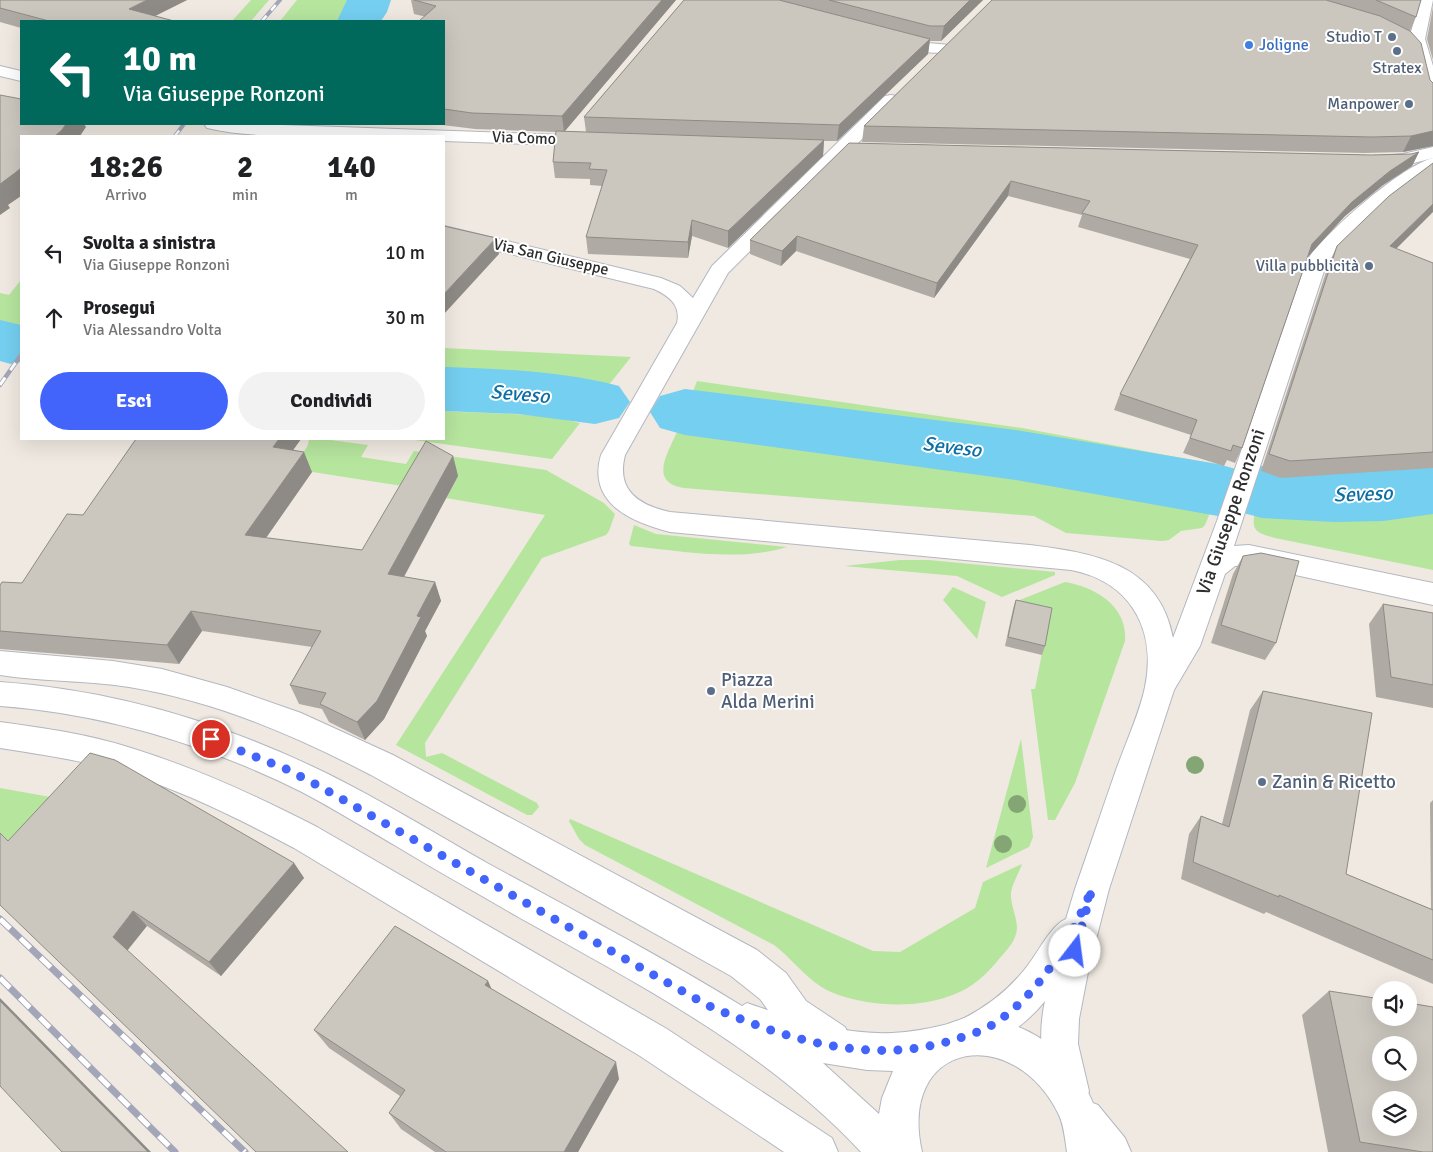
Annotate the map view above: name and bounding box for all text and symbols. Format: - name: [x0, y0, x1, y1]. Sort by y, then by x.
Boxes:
- place label: Studio T: [1326, 27, 1382, 47]
- marker: Studio T: [1386, 31, 1398, 43]
- place label: Joligne: [1259, 35, 1309, 55]
- text: 10 m: [123, 37, 197, 80]
- marker: Joligne: [1243, 39, 1255, 51]
- icon: left: [40, 40, 105, 105]
- marker: Stratex: [1391, 45, 1403, 57]
- place label: Stratex: [1372, 58, 1422, 78]
- text: Via Giuseppe Ronzoni: [123, 80, 325, 107]
- place label: Manpower: [1327, 94, 1399, 114]
- marker: Manpower: [1403, 98, 1415, 110]
- street label: Via Como: [492, 127, 556, 149]
- text: 18:26: [89, 149, 163, 186]
- text: 2: [237, 149, 253, 186]
- text: 140: [327, 149, 376, 186]
- text: Arrivo: [105, 185, 147, 205]
- text: min: [232, 185, 258, 205]
- text: m: [345, 185, 358, 205]
- text: Svolta a sinistra: [83, 231, 216, 255]
- street label: Via San Giuseppe: [491, 234, 611, 280]
- icon: left: [40, 239, 68, 267]
- text: 10 m: [385, 241, 425, 265]
- text: Via Giuseppe Ronzoni: [83, 255, 230, 275]
- place label: Villa pubblicità: [1256, 256, 1359, 276]
- marker: Villa pubblicità: [1363, 260, 1375, 272]
- text: Prosegui: [83, 296, 155, 320]
- icon: ahead: [40, 304, 68, 332]
- text: 30 m: [385, 306, 425, 330]
- text: Via Alessandro Volta: [83, 320, 222, 340]
- button: Esci: [40, 372, 228, 430]
- button: Condividi: [238, 372, 425, 430]
- water label: Seveso: [490, 379, 552, 409]
- street label: Via Giuseppe Ronzoni: [1191, 426, 1271, 598]
- water label: Seveso: [921, 431, 984, 463]
- water label: Seveso: [1333, 480, 1394, 508]
- place label: Piazza Alda Merini: [721, 668, 815, 714]
- marker: Piazza Alda Merini: [705, 685, 717, 697]
- pin: [190, 718, 232, 760]
- icon: arrive: [197, 725, 225, 753]
- place label: Zanin & Ricetto: [1272, 770, 1396, 794]
- marker: Zanin & Ricetto: [1256, 776, 1268, 788]
- position arrow: [1048, 924, 1100, 976]
- map controls: [1372, 981, 1417, 1136]
- button: sound: [1372, 981, 1417, 1026]
- button: search: [1372, 1036, 1417, 1081]
- button: layers: [1372, 1091, 1417, 1136]

